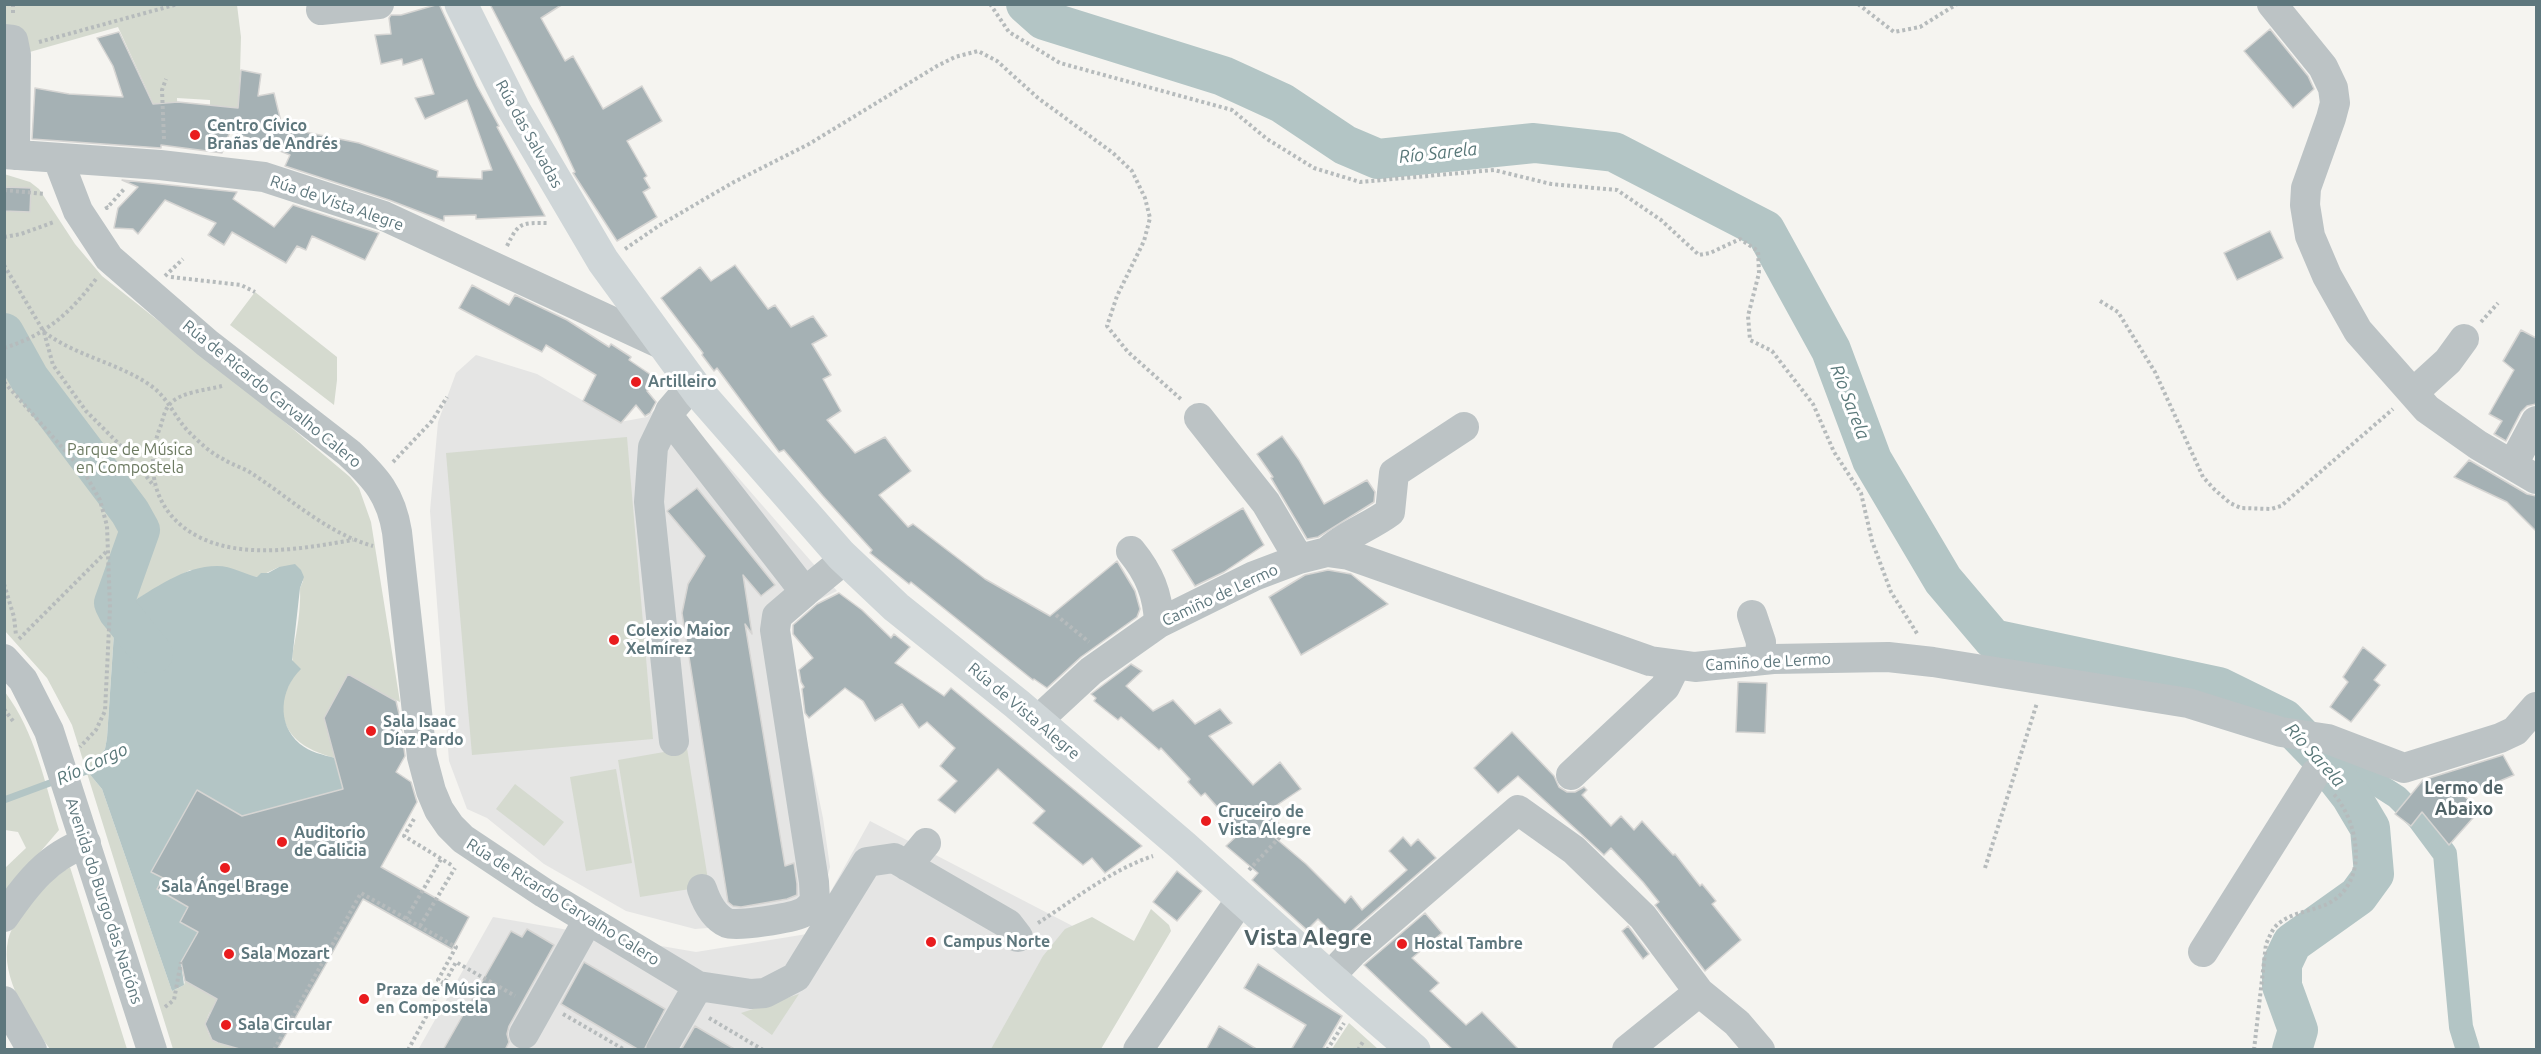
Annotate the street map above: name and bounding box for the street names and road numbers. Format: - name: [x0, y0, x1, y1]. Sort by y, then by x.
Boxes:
- street label: Rúa das Salvadas: [491, 77, 567, 191]
- street label: Rúa de Vista Alegre: [268, 171, 406, 235]
- street label: Rúa de Ricardo Carvalho Calero: [179, 316, 365, 472]
- street label: Camiño de Lermo: [1159, 560, 1281, 630]
- street label: Camiño de Lermo: [1705, 649, 1831, 675]
- street label: Rúa de Vista Alegre: [964, 659, 1084, 763]
- street label: Avenida do Burgo das Nacións: [62, 795, 146, 1007]
- street label: Rúa de Ricardo Carvalho Calero: [463, 834, 663, 970]

